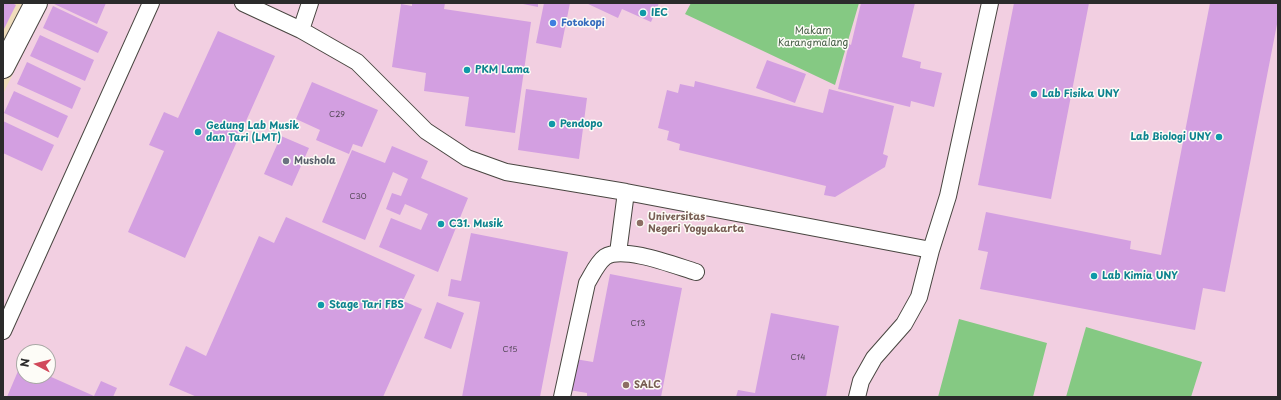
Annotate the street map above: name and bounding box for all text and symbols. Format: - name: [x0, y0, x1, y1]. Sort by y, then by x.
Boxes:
- place label: IEC: [651, 7, 668, 19]
- marker: IEC: [638, 8, 648, 18]
- place label: Fotokopi: [561, 17, 605, 29]
- marker: Fotokopi: [548, 18, 558, 28]
- park label: Makam Karangmalang: [778, 25, 848, 48]
- place label: PKM Lama: [475, 64, 530, 76]
- marker: PKM Lama: [462, 65, 472, 75]
- place label: Lab Fisika UNY: [1042, 88, 1119, 100]
- marker: Lab Fisika UNY: [1029, 89, 1039, 99]
- house number: C29: [329, 110, 345, 120]
- place label: Pendopo: [560, 118, 602, 130]
- marker: Pendopo: [547, 119, 557, 129]
- place label: Gedung Lab Musik dan Tari (LMT): [206, 120, 299, 144]
- marker: Gedung Lab Musik dan Tari (LMT): [193, 127, 203, 137]
- place label: Lab Biologi UNY: [1130, 131, 1211, 143]
- marker: Lab Biologi UNY: [1214, 132, 1224, 142]
- place label: Mushola: [294, 155, 336, 167]
- marker: Mushola: [281, 156, 291, 166]
- house number: C30: [349, 192, 367, 202]
- place label: Universitas Negeri Yogyakarta: [648, 211, 744, 234]
- place label: C31. Musik: [449, 218, 503, 230]
- marker: Universitas Negeri Yogyakarta: [635, 218, 645, 228]
- marker: C31. Musik: [436, 219, 446, 229]
- place label: Lab Kimia UNY: [1102, 270, 1178, 282]
- marker: Lab Kimia UNY: [1089, 271, 1099, 281]
- place label: Stage Tari FBS: [329, 299, 404, 311]
- marker: Stage Tari FBS: [316, 300, 326, 310]
- house number: C13: [631, 319, 645, 329]
- north arrow: [16, 344, 56, 384]
- house number: C15: [503, 345, 517, 355]
- house number: C14: [791, 353, 805, 363]
- text: N: [16, 357, 34, 368]
- place label: SALC: [634, 379, 661, 391]
- marker: SALC: [621, 380, 631, 390]

